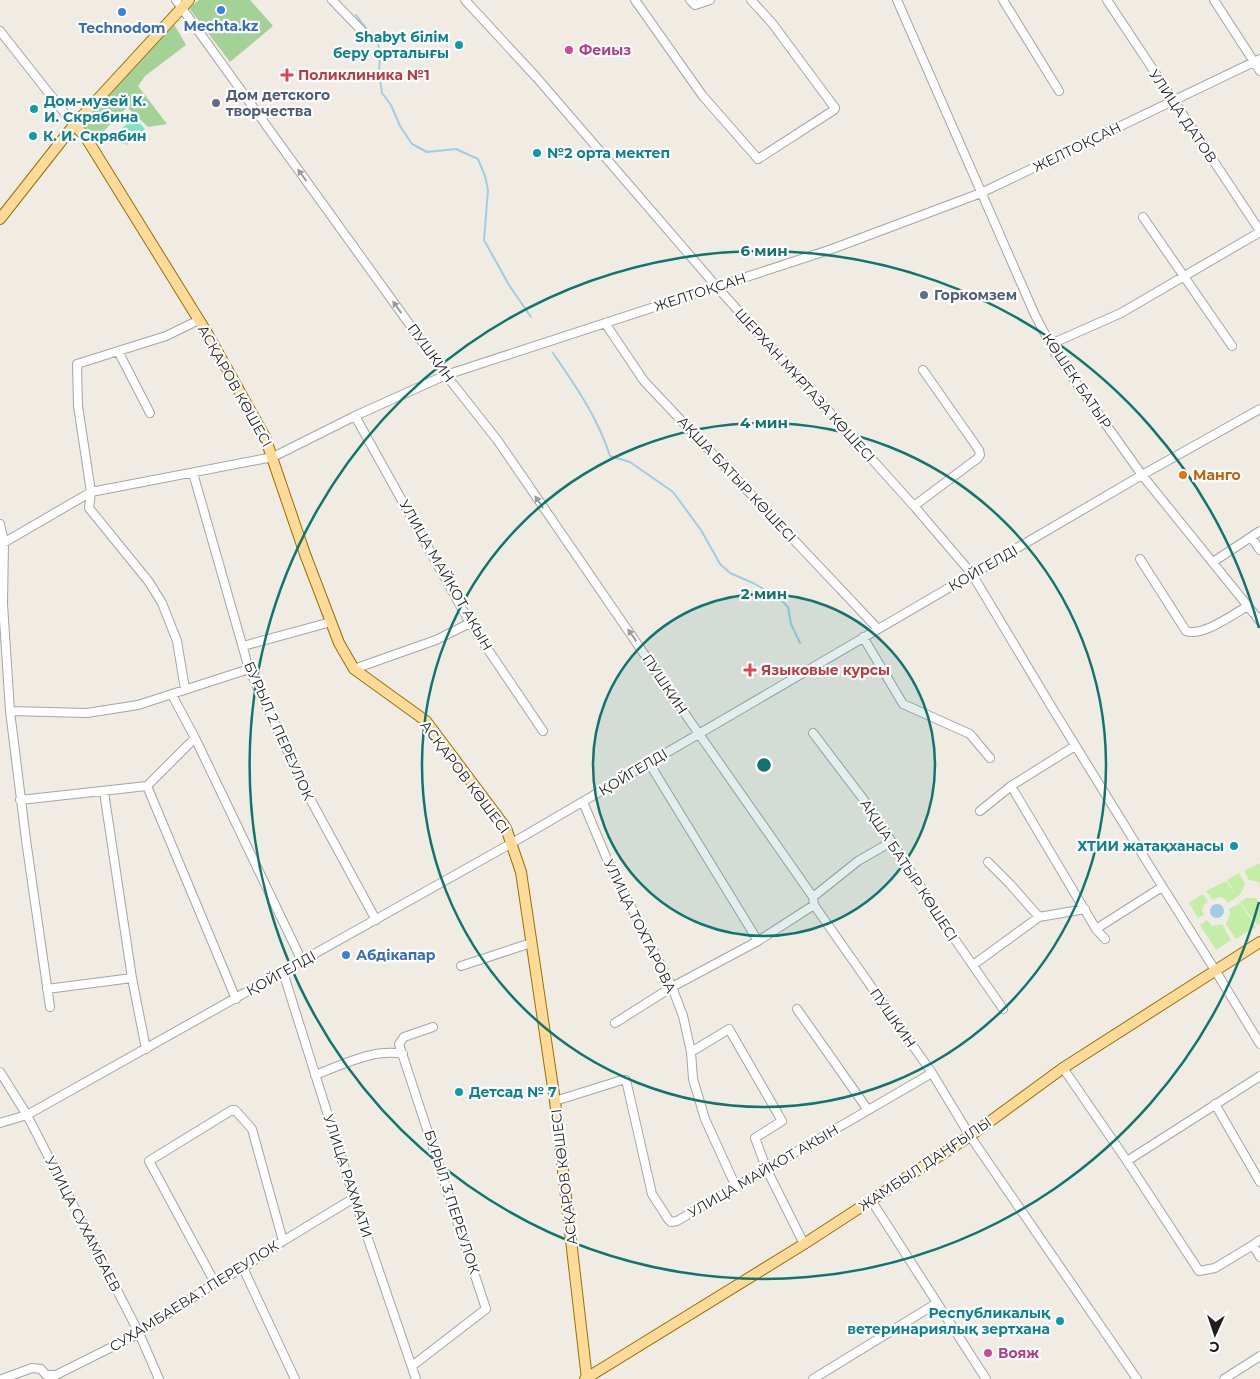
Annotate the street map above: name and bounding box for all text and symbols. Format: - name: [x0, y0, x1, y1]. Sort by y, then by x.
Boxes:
- marker: Mechta.kz: [215, 4, 227, 16]
- marker: Technodom: [116, 6, 128, 18]
- place label: Mechta.kz: [184, 17, 259, 35]
- place label: Technodom: [78, 19, 166, 37]
- place label: Shabyt білім беру орталығы: [333, 28, 449, 62]
- marker: Shabyt білім беру орталығы: [453, 39, 465, 51]
- place label: Феиыз: [579, 41, 631, 59]
- marker: Феиыз: [563, 44, 575, 56]
- place label: Поликлиника №1: [298, 66, 430, 84]
- street label: УЛИЦА ДАТОВ: [1145, 66, 1221, 166]
- marker: Поликлиника №1: [280, 68, 294, 82]
- place label: Дом детского творчества: [226, 86, 330, 120]
- place label: Дом-музей К. И. Скрябина: [44, 92, 147, 126]
- marker: Дом детского творчества: [210, 97, 222, 109]
- marker: Дом-музей К. И. Скрябина: [28, 103, 40, 115]
- street label: ЖЕЛТОҚСАН: [1030, 118, 1124, 176]
- place label: К. И. Скрябин: [43, 127, 147, 145]
- marker: К. И. Скрябин: [27, 130, 39, 142]
- place label: №2 орта мектеп: [547, 144, 670, 162]
- marker: №2 орта мектеп: [531, 147, 543, 159]
- one-way arrow: [297, 168, 307, 182]
- text: 6 мин: [740, 241, 788, 260]
- street label: ЖЕЛТОҚСАН: [652, 269, 748, 315]
- place label: Горкомзем: [934, 286, 1017, 304]
- marker: Горкомзем: [918, 289, 930, 301]
- one-way arrow: [392, 300, 402, 314]
- street label: ШЕРХАН МҰРТАЗА КӨШЕСІ: [731, 304, 879, 466]
- street label: ПУШКИН: [404, 320, 458, 386]
- street label: АСҚАРОВ КӨШЕСІ: [194, 322, 276, 450]
- street label: КӨШЕК БАТЫР: [1038, 330, 1116, 432]
- street label: АҚША БАТЫР КӨШЕСІ: [674, 412, 800, 546]
- text: 4 мин: [740, 413, 788, 432]
- place label: Манго: [1193, 466, 1241, 484]
- marker: Манго: [1177, 469, 1189, 481]
- one-way arrow: [534, 495, 544, 509]
- street label: УЛИЦА МАЙКОТ АКЫН: [395, 496, 497, 654]
- street label: ҚОЙГЕЛДІ: [945, 541, 1021, 595]
- text: 2 мин: [741, 584, 787, 603]
- one-way arrow: [627, 629, 637, 642]
- street label: ПУШКИН: [638, 651, 692, 717]
- street label: БУРЫЛ 2 ПЕРЕУЛОК: [240, 659, 318, 804]
- place label: Языковые курсы: [761, 661, 890, 679]
- marker: Языковые курсы: [743, 663, 757, 677]
- street label: АСҚАРОВ КӨШЕСІ: [417, 717, 513, 837]
- street label: ҚОЙГЕЛДІ: [595, 744, 671, 800]
- centre of rings: [755, 756, 773, 774]
- street label: АҚША БАТЫР КӨШЕСІ: [856, 796, 962, 944]
- place label: ХТИИ жатақханасы: [1077, 837, 1224, 855]
- marker: ХТИИ жатақханасы: [1228, 840, 1240, 852]
- street label: УЛИЦА ТОХТАРОВА: [600, 856, 680, 996]
- street label: ҚОЙГЕЛДІ: [243, 946, 319, 1000]
- place label: Абдiкапар: [356, 946, 436, 964]
- marker: Абдiкапар: [340, 949, 352, 961]
- street label: ПУШКИН: [866, 985, 920, 1051]
- place label: Детсад № 7: [469, 1083, 557, 1101]
- marker: Детсад № 7: [453, 1086, 465, 1098]
- street label: АСҚАРОВ КӨШЕСІ: [547, 1108, 581, 1246]
- street label: УЛИЦА РАХМАТИ: [320, 1112, 376, 1240]
- street label: ЖАМБЫЛ ДАҢҒЫЛЫ: [855, 1113, 995, 1215]
- street label: УЛИЦА МАЙКОТ АКЫН: [684, 1120, 842, 1222]
- street label: БУРЫЛ 3 ПЕРЕУЛОК: [420, 1128, 484, 1276]
- street label: УЛИЦА СУХАМБАЕВ: [41, 1153, 125, 1295]
- street label: СУХАМБАЕВА 1 ПЕРЕУЛОК: [106, 1236, 282, 1356]
- place label: Республикалық ветеринариялық зертхана: [847, 1304, 1051, 1338]
- north arrow: [1190, 1309, 1240, 1359]
- marker: Республикалық ветеринариялық зертхана: [1054, 1315, 1066, 1327]
- text: С: [1209, 1338, 1220, 1356]
- place label: Вояж: [998, 1344, 1039, 1362]
- marker: Вояж: [982, 1347, 994, 1359]

